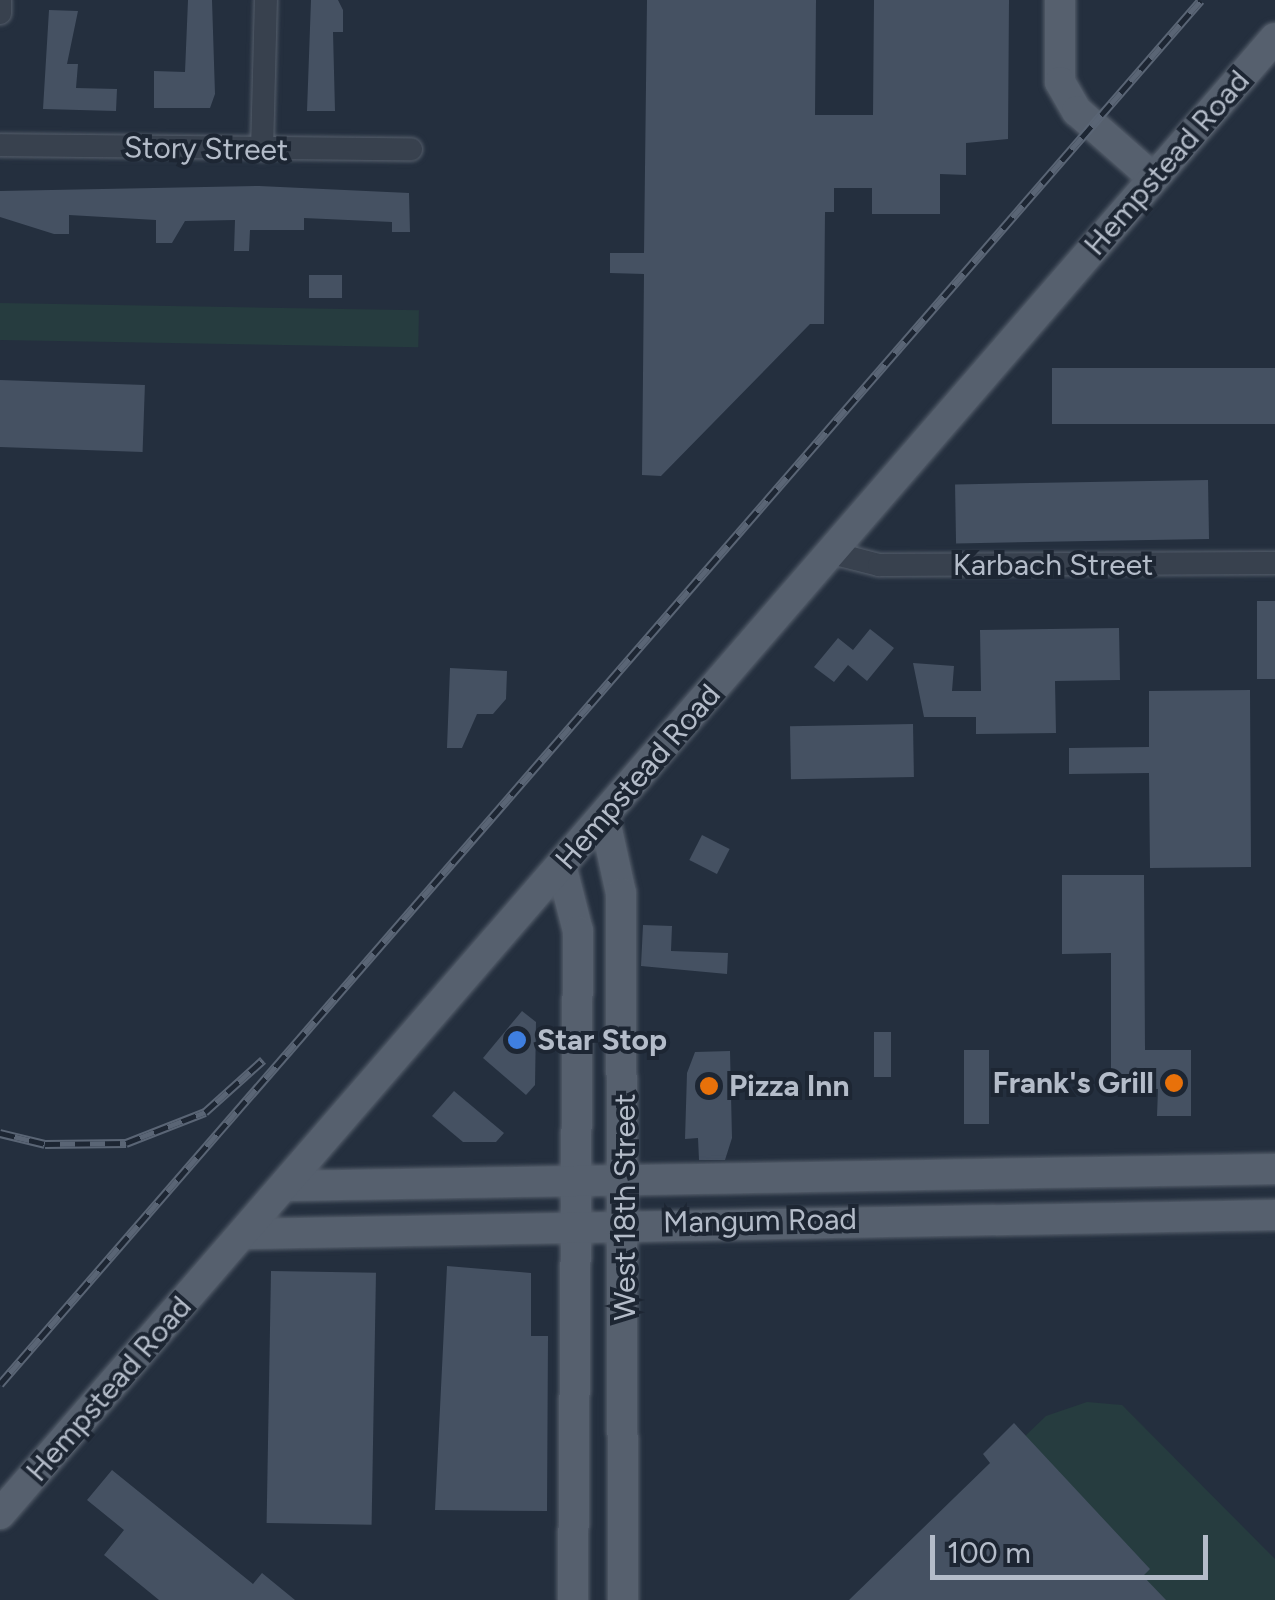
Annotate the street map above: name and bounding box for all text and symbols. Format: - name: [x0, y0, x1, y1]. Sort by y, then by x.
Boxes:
- street label: Hempstead Road: [1077, 63, 1257, 263]
- street label: Story Street: [123, 130, 289, 168]
- street label: Karbach Street: [953, 547, 1153, 583]
- street label: Hempstead Road: [548, 677, 728, 877]
- place label: Star Stop: [537, 1022, 667, 1058]
- marker: Star Stop: [506, 1029, 528, 1051]
- place label: Frank's Grill: [992, 1065, 1154, 1101]
- place label: Pizza Inn: [729, 1068, 849, 1104]
- marker: Frank's Grill: [1163, 1072, 1185, 1094]
- marker: Pizza Inn: [698, 1075, 720, 1097]
- street label: West 18th Street: [607, 1094, 643, 1320]
- street label: Mangum Road: [663, 1201, 857, 1241]
- street label: Hempstead Road: [19, 1289, 199, 1489]
- scale bar: [935, 1515, 1212, 1577]
- text: 100 m: [947, 1534, 1031, 1571]

